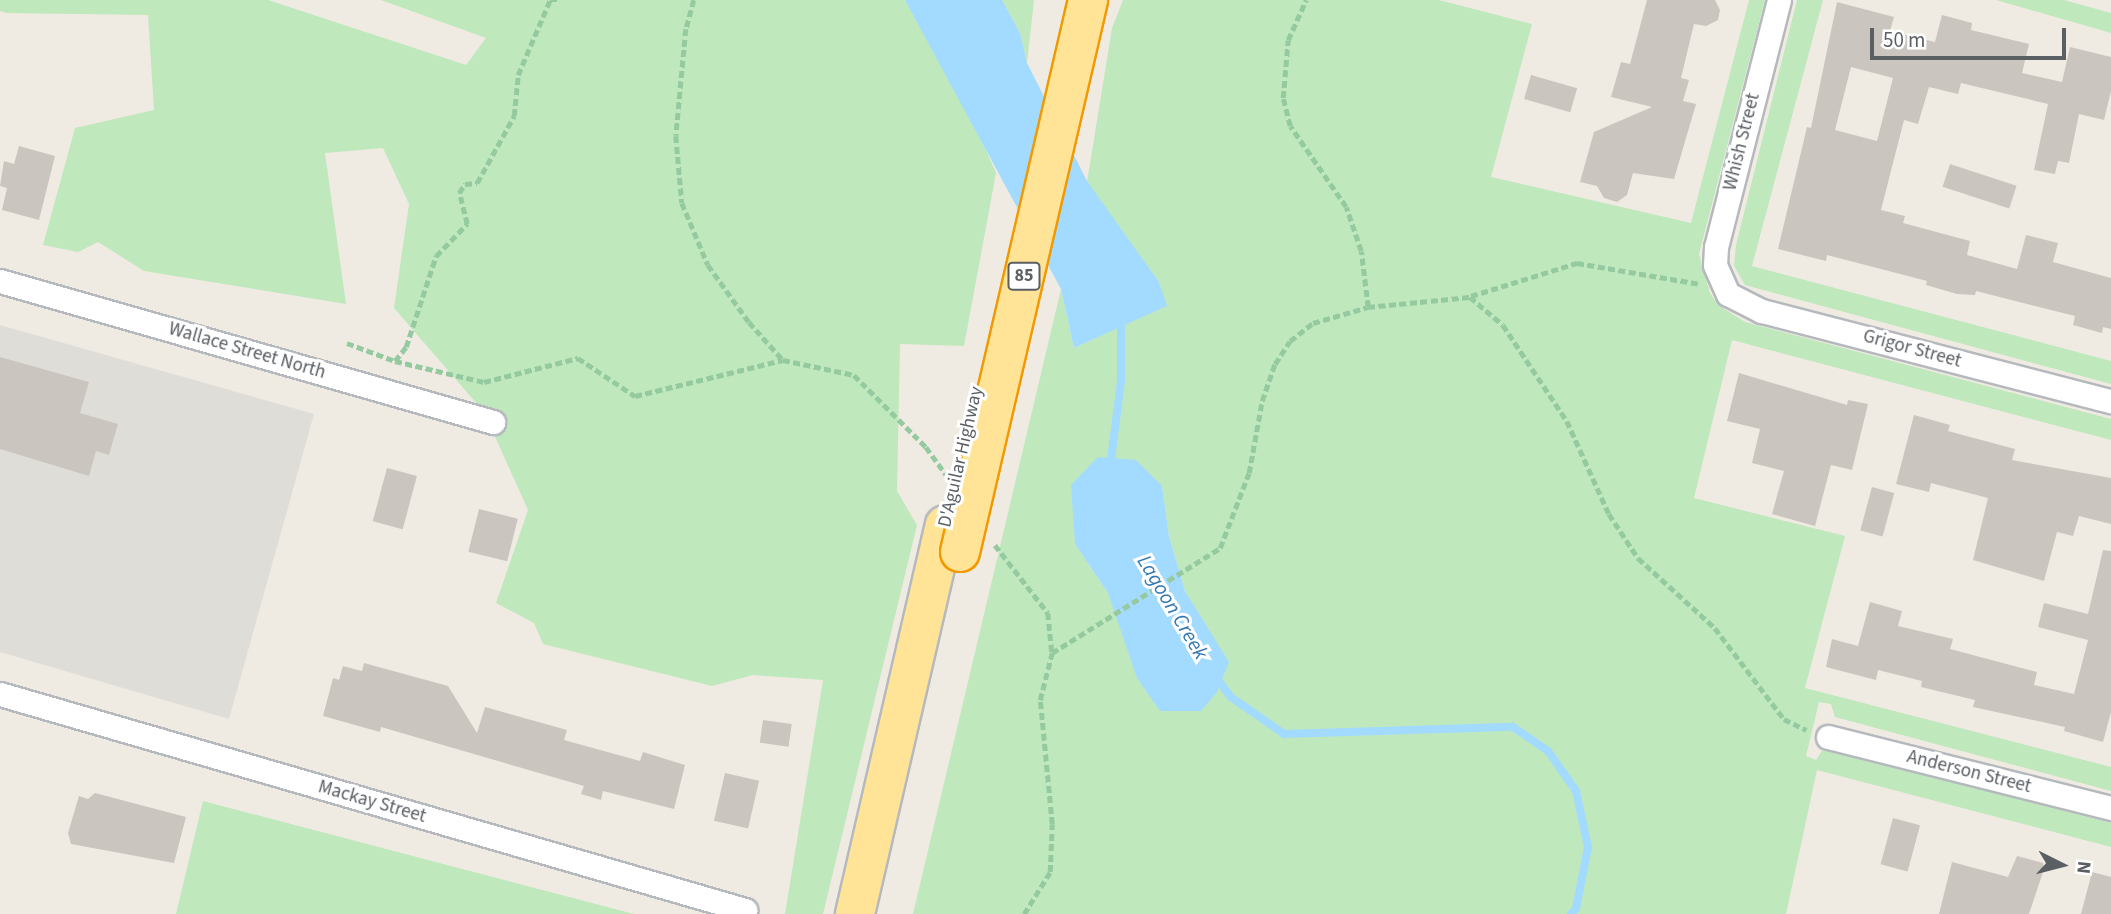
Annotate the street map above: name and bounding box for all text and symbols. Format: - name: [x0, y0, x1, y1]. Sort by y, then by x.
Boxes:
- scale bar: [1873, 14, 2069, 58]
- text: 50 m: [1883, 25, 1925, 55]
- street label: Whish Street: [1719, 91, 1765, 193]
- road number: 85: [1006, 262, 1042, 290]
- street label: Wallace Street North: [166, 318, 328, 384]
- street label: Grigor Street: [1860, 325, 1964, 373]
- street label: D'Aguilar Highway: [934, 384, 988, 530]
- water label: Lagoon Creek: [1132, 550, 1214, 664]
- street label: Anderson Street: [1905, 746, 2033, 798]
- street label: Mackay Street: [315, 776, 429, 828]
- north arrow: [2027, 830, 2097, 900]
- text: N: [2069, 860, 2097, 875]

